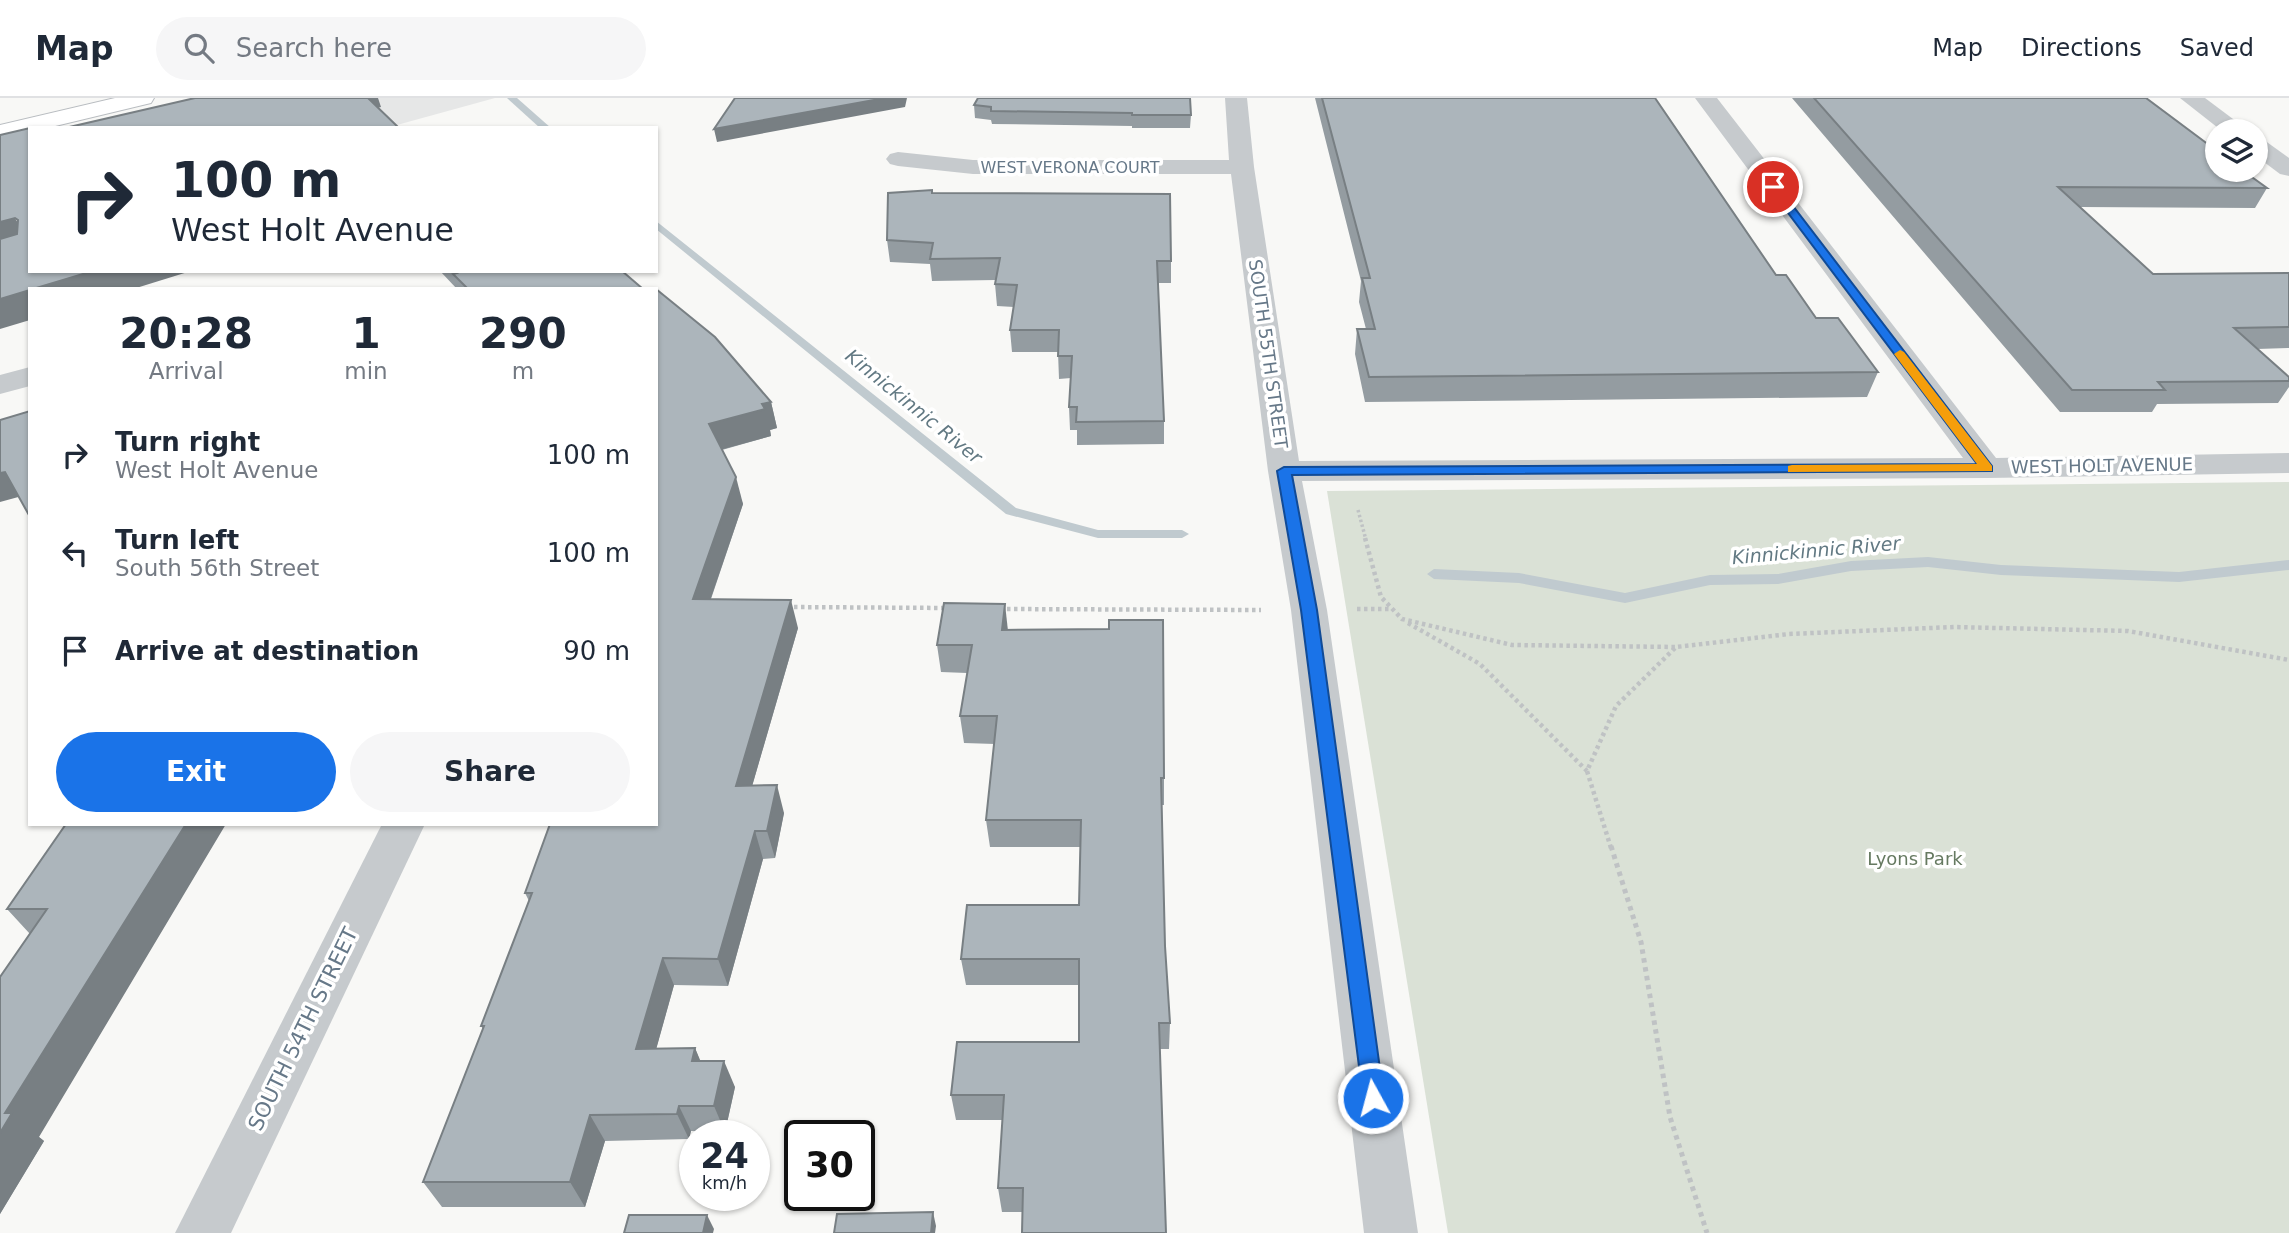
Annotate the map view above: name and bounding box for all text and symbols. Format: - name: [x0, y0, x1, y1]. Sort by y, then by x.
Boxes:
- search box: [156, 17, 646, 80]
- text: Map: [35, 29, 114, 68]
- icon: search: [180, 29, 218, 67]
- text: Search here: [236, 33, 392, 63]
- text: Map: [1932, 34, 1983, 62]
- text: Directions: [2021, 34, 2142, 62]
- text: Saved: [2180, 34, 2254, 62]
- map controls: [2205, 119, 2268, 182]
- button: layers: [2205, 119, 2268, 182]
- text: 100 m: [171, 152, 341, 209]
- icon: right: [56, 154, 147, 245]
- pin: [1743, 157, 1803, 217]
- street label: WEST VERONA COURT: [981, 158, 1160, 177]
- icon: arrive: [1754, 168, 1792, 206]
- text: West Holt Avenue: [171, 211, 454, 249]
- street label: SOUTH 55TH STREET: [1245, 258, 1292, 451]
- text: 20:28: [119, 309, 253, 358]
- text: 1: [351, 309, 381, 358]
- text: 290: [479, 309, 567, 358]
- water label: Kinnickinnic River: [841, 344, 987, 468]
- text: Arrival: [149, 358, 224, 384]
- text: min: [344, 358, 388, 384]
- text: m: [512, 358, 534, 384]
- text: Turn right: [115, 427, 260, 457]
- icon: right: [56, 436, 94, 474]
- text: 100 m: [547, 440, 630, 470]
- street label: WEST HOLT AVENUE: [2011, 453, 2193, 478]
- text: West Holt Avenue: [115, 457, 318, 483]
- text: Turn left: [115, 525, 239, 555]
- water label: Kinnickinnic River: [1731, 532, 1902, 568]
- icon: left: [56, 534, 94, 572]
- text: 100 m: [547, 538, 630, 568]
- text: South 56th Street: [115, 555, 319, 581]
- icon: arrive: [56, 632, 94, 670]
- text: Arrive at destination: [115, 636, 419, 666]
- text: 90 m: [563, 636, 630, 666]
- button: Exit: [56, 732, 336, 812]
- button: Share: [350, 732, 630, 812]
- park label: Lyons Park: [1867, 848, 1963, 869]
- street label: SOUTH 54TH STREET: [243, 924, 363, 1134]
- position arrow: [1336, 1061, 1410, 1135]
- speed limit sign: 30: [784, 1120, 875, 1211]
- text: 24: [700, 1136, 749, 1176]
- text: km/h: [702, 1172, 747, 1193]

